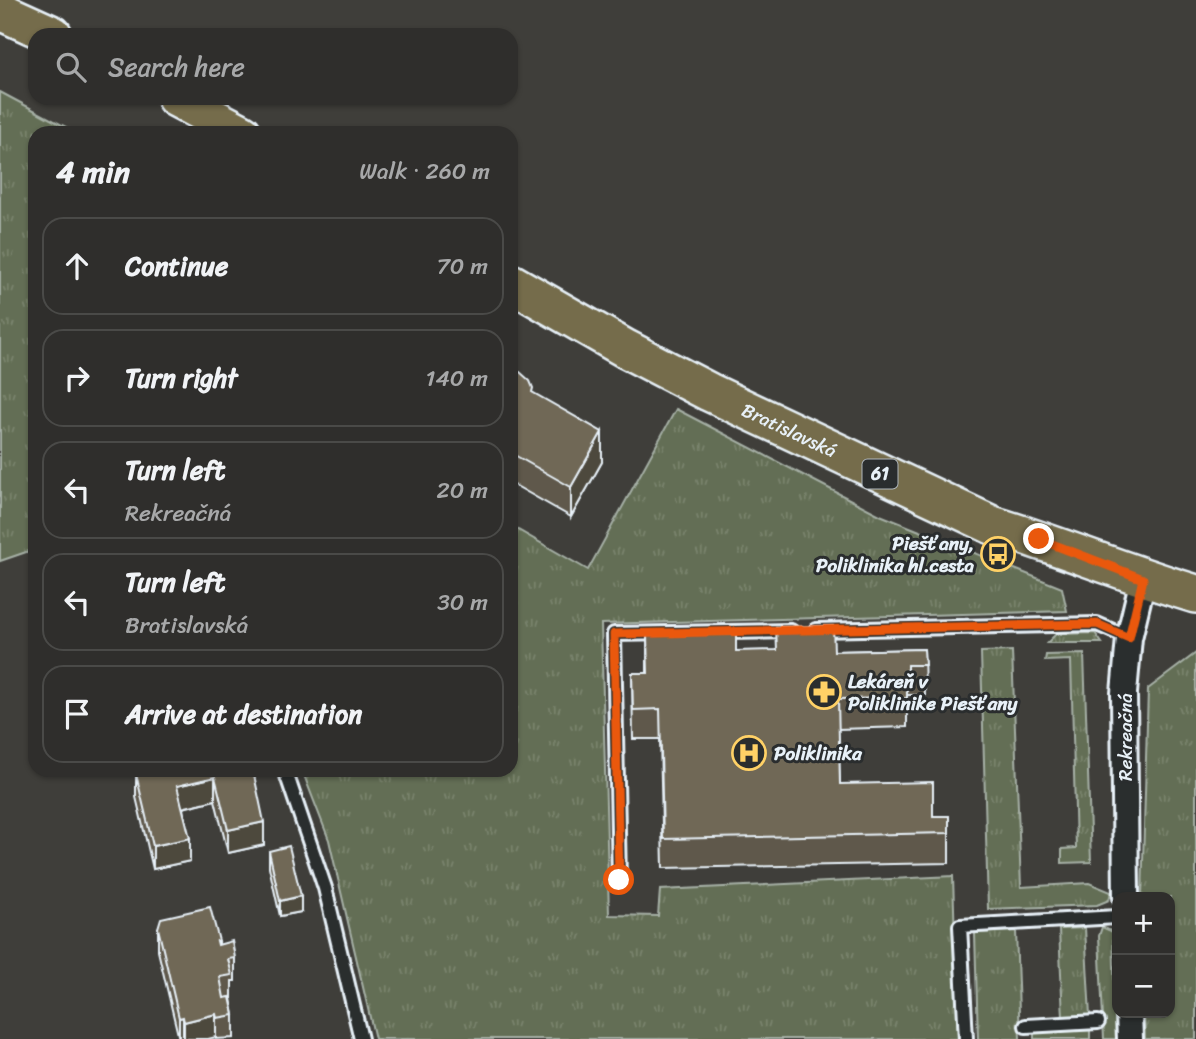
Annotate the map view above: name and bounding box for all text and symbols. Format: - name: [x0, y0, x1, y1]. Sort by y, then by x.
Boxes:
- search box: [28, 28, 518, 105]
- text: Search here: [108, 44, 245, 90]
- icon: search: [52, 48, 90, 86]
- text: 4 min: [56, 145, 130, 199]
- text: Walk · 260 m: [359, 151, 490, 192]
- text: Continue: [125, 243, 228, 289]
- text: 70 m: [437, 246, 488, 287]
- icon: ahead: [58, 247, 96, 285]
- text: Turn right: [125, 355, 238, 401]
- text: 140 m: [426, 358, 488, 399]
- icon: right: [58, 359, 96, 397]
- street label: Bratislavská: [736, 393, 843, 467]
- text: Turn left: [125, 447, 225, 493]
- road number: 61: [862, 460, 898, 488]
- text: 20 m: [437, 470, 488, 511]
- icon: left: [58, 471, 96, 509]
- text: Rekreačná: [125, 493, 231, 534]
- route end: [1023, 523, 1054, 554]
- place label: Piešťany, Poliklinika hl.cesta: [816, 527, 974, 582]
- bus stop icon: Piešťany, Poliklinika hl.cesta: [979, 535, 1017, 573]
- text: Turn left: [125, 559, 225, 605]
- text: 30 m: [437, 582, 488, 623]
- icon: left: [58, 583, 96, 621]
- text: Bratislavská: [125, 605, 248, 646]
- place label: Lekáreň v Poliklinike Piešťany: [848, 665, 1019, 720]
- pharmacy icon: Lekáreň v Poliklinike Piešťany: [805, 673, 843, 711]
- text: Arrive at destination: [125, 691, 362, 737]
- street label: Rekreačná: [1109, 693, 1142, 781]
- icon: arrive: [58, 695, 96, 733]
- hospital icon: Poliklinika: [730, 734, 768, 772]
- place label: Poliklinika: [774, 737, 862, 770]
- route start: [603, 864, 634, 895]
- map controls: [1112, 892, 1175, 1018]
- button: +: [1112, 892, 1175, 955]
- button: −: [1112, 955, 1175, 1018]

